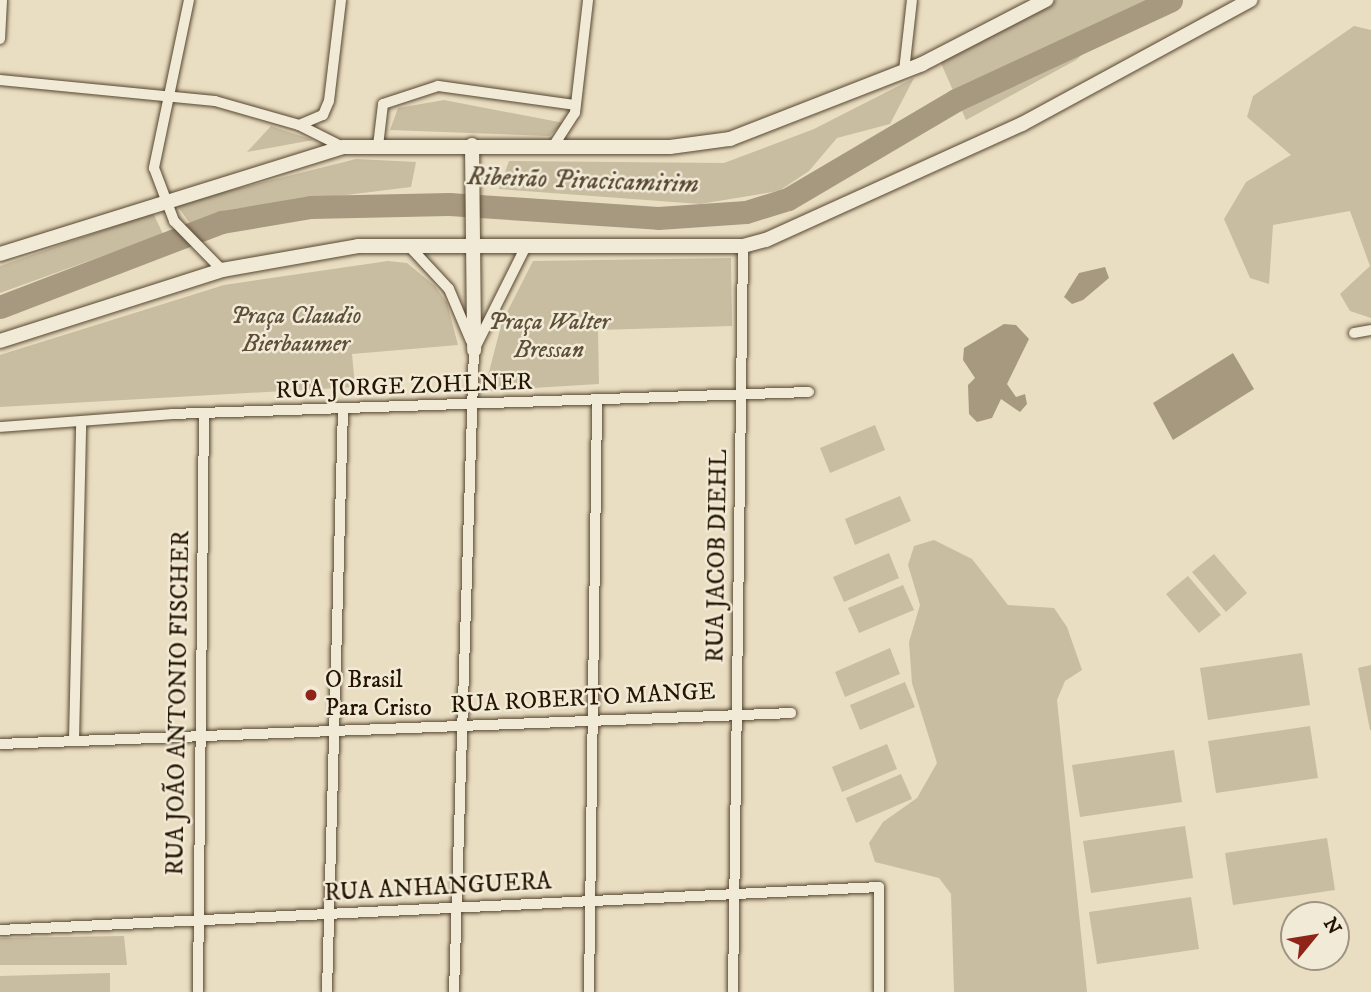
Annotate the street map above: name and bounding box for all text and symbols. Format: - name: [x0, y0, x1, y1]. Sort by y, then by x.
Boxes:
- water label: Ribeirão Piracicamirim: [467, 161, 699, 201]
- park label: Praça Claudio Bierbaumer: [231, 303, 361, 359]
- park label: Praça Walter Bressan: [488, 309, 610, 365]
- street label: RUA JORGE ZOHLNER: [275, 368, 533, 406]
- street label: RUA JACOB DIEHL: [702, 449, 734, 663]
- street label: RUA JOÃO ANTONIO FISCHER: [162, 530, 196, 876]
- place label: O Brasil Para Cristo: [325, 667, 432, 723]
- street label: RUA ROBERTO MANGE: [450, 678, 716, 720]
- marker: O Brasil Para Cristo: [303, 687, 319, 703]
- street label: RUA ANHANGUERA: [324, 868, 552, 908]
- north arrow: [1280, 901, 1350, 971]
- text: N: [1318, 914, 1346, 939]

